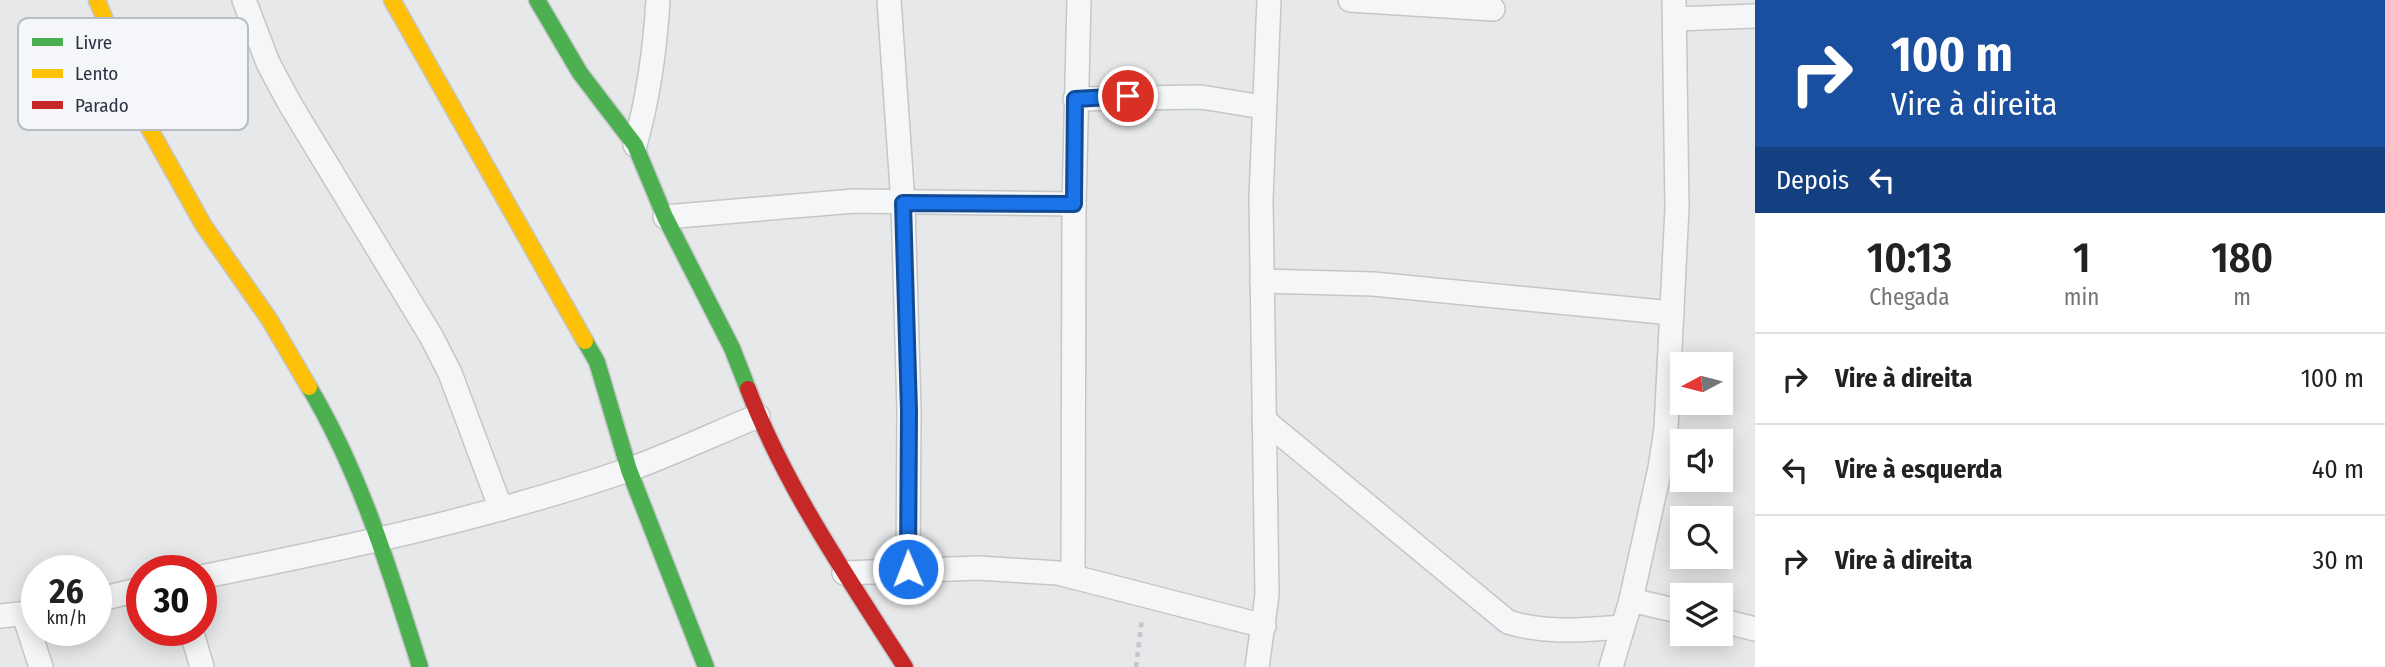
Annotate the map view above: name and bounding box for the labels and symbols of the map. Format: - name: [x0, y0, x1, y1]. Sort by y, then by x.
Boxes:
- legend: [18, 18, 248, 130]
- text: Livre: [75, 31, 112, 54]
- text: Lento: [75, 62, 118, 85]
- pin: [1098, 66, 1158, 126]
- text: Parado: [75, 94, 129, 117]
- north arrow: [1670, 352, 1732, 415]
- position arrow: [871, 532, 945, 606]
- speed limit sign: 30: [126, 555, 217, 646]

